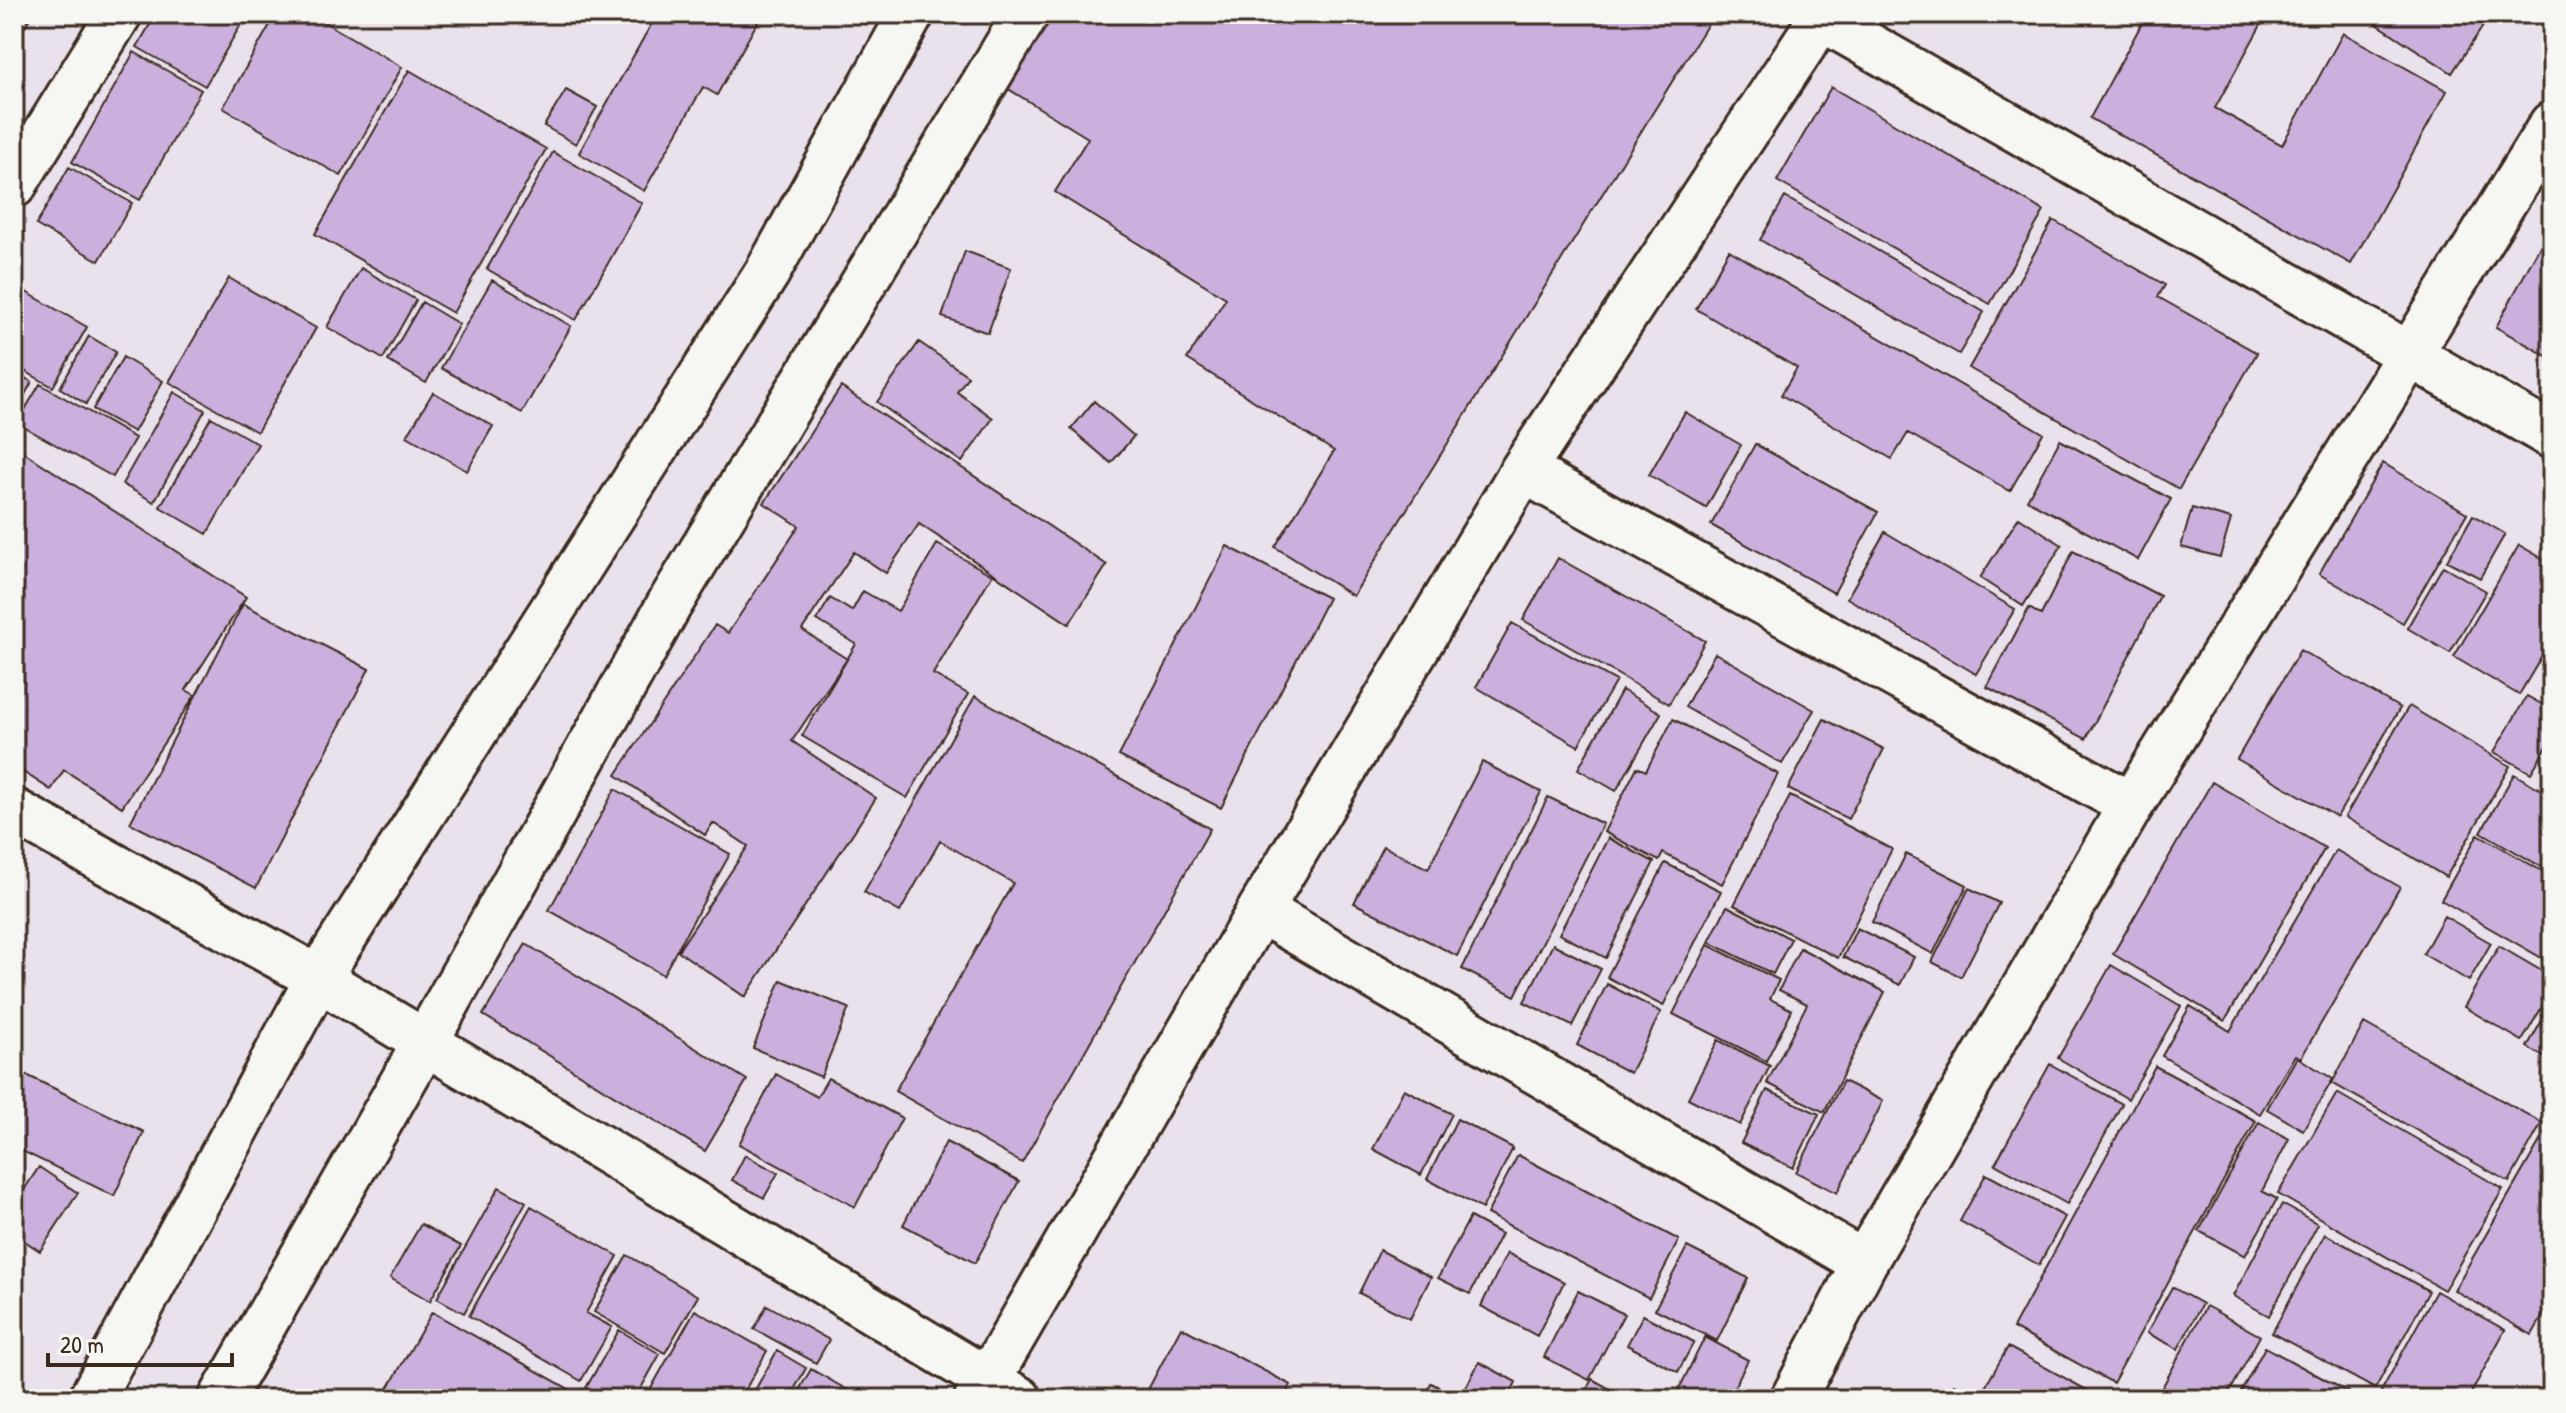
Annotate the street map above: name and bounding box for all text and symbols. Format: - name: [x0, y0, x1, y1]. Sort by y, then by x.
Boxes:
- scale bar: [48, 1317, 232, 1367]
- text: 20 m: [60, 1328, 104, 1360]

